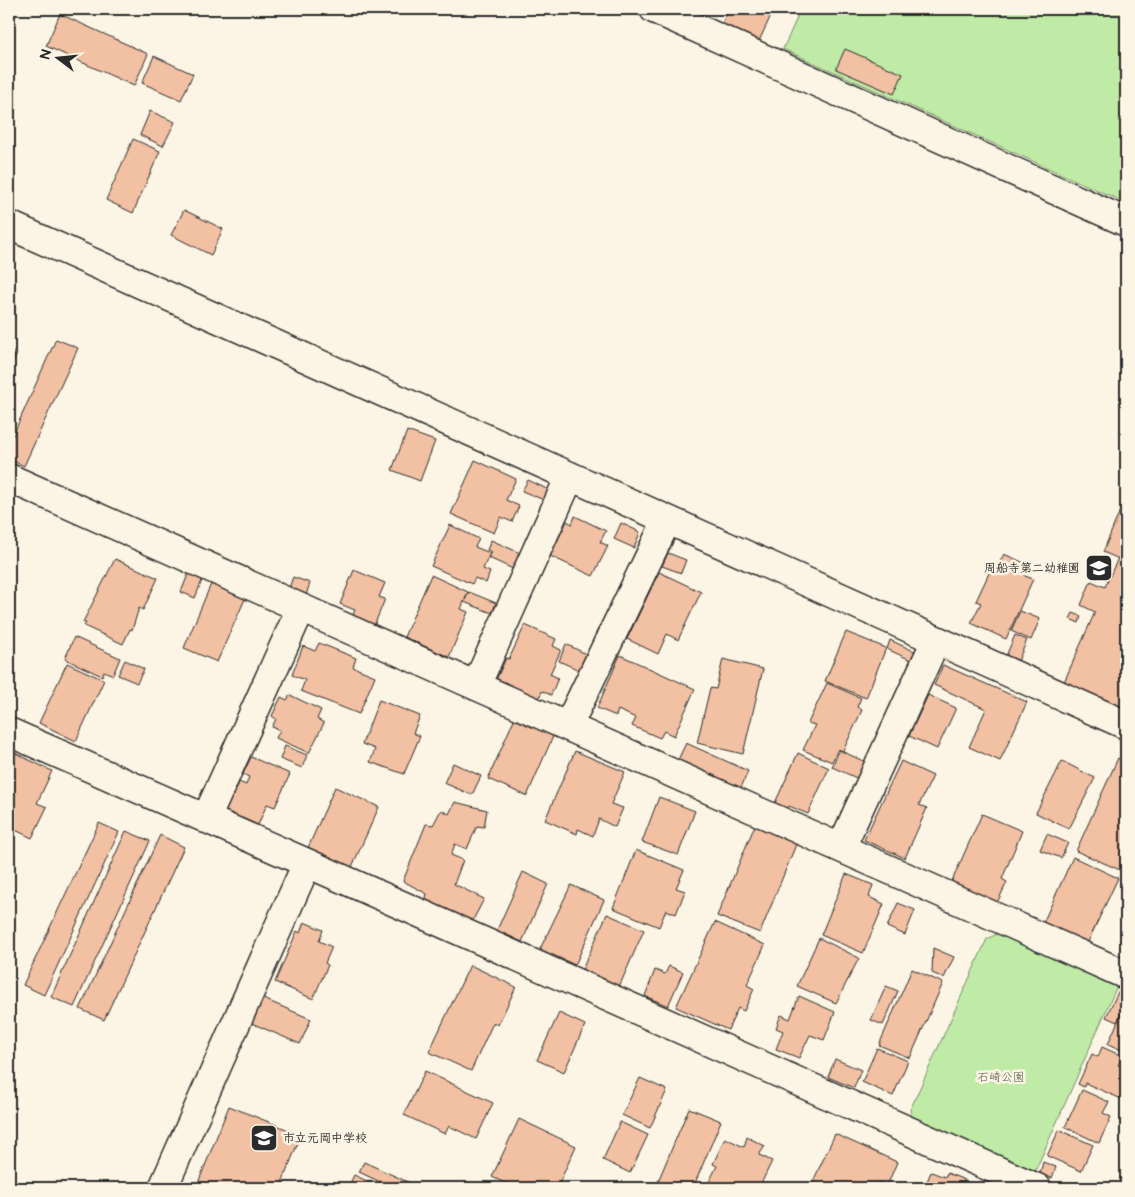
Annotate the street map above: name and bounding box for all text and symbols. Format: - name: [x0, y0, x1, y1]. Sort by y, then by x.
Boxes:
- north arrow: [32, 32, 82, 82]
- text: N: [36, 47, 56, 62]
- school or university icon: 周船寺第二幼稚園: [1084, 553, 1114, 583]
- place label: 周船寺第二幼稚園: [984, 561, 1080, 576]
- park label: 石崎公園: [977, 1070, 1025, 1085]
- school or university icon: 市立元岡中学校: [249, 1123, 279, 1153]
- place label: 市立元岡中学校: [283, 1131, 367, 1146]

